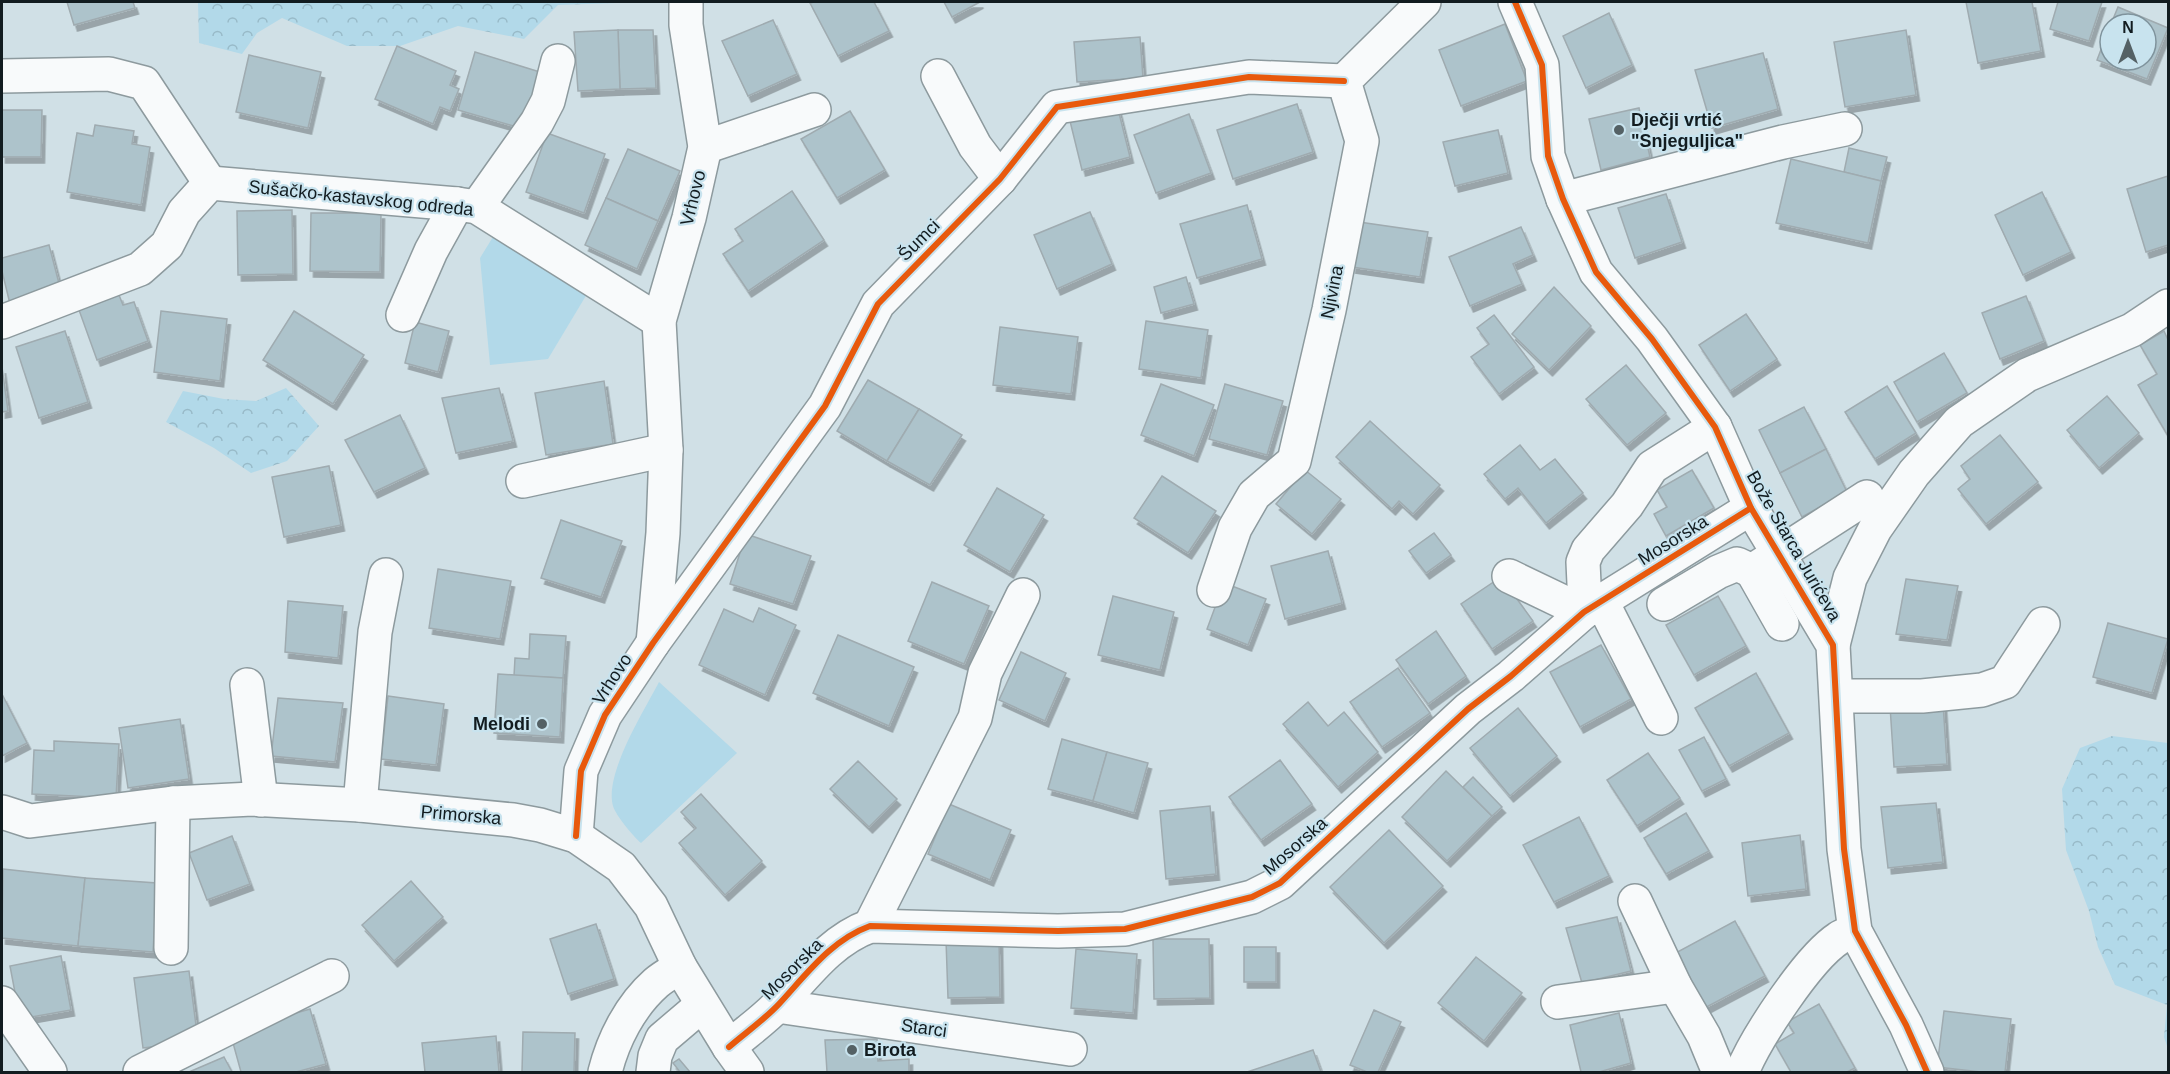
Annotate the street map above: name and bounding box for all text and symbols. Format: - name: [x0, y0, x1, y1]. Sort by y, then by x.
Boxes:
- north arrow: [2098, 12, 2158, 72]
- text: N: [2122, 19, 2134, 36]
- place label: Dječji vrtić "Snjeguljica": [1631, 110, 1743, 151]
- marker: Dječji vrtić "Snjeguljica": [1612, 123, 1626, 137]
- street label: Vrhovo: [676, 168, 710, 228]
- street label: Sušačko-kastavskog odreda: [248, 176, 475, 220]
- street label: Šumci: [894, 215, 944, 265]
- street label: Njivina: [1317, 263, 1347, 320]
- street label: Bože Starca Jurićeva: [1743, 467, 1846, 626]
- street label: Mosorska: [1635, 510, 1712, 569]
- street label: Vrhovo: [588, 650, 636, 708]
- place label: Melodi: [473, 714, 530, 734]
- marker: Melodi: [535, 717, 549, 731]
- street label: Primorska: [420, 802, 503, 829]
- street label: Mosorska: [1259, 812, 1332, 879]
- street label: Mosorska: [757, 934, 827, 1004]
- street label: Starci: [900, 1015, 948, 1041]
- place label: Birota: [864, 1040, 917, 1060]
- marker: Birota: [845, 1043, 859, 1057]

